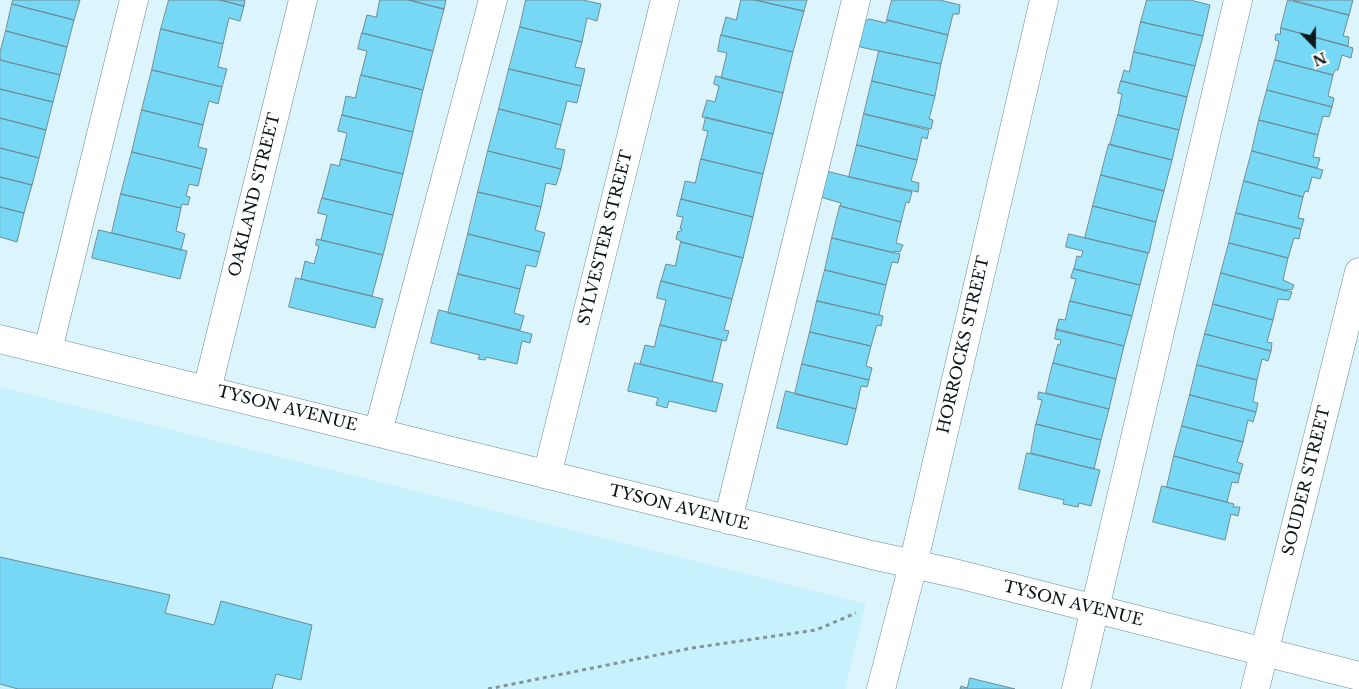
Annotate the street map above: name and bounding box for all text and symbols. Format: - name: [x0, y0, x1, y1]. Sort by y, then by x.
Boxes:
- north arrow: [1289, 20, 1339, 70]
- text: N: [1310, 48, 1329, 70]
- street label: OAKLAND STREET: [225, 111, 285, 279]
- street label: SYLVESTER STREET: [575, 148, 637, 328]
- street label: HORROCKS STREET: [934, 254, 994, 436]
- street label: TYSON AVENUE: [215, 382, 359, 436]
- street label: SOUDER STREET: [1279, 404, 1335, 558]
- street label: TYSON AVENUE: [607, 481, 751, 535]
- street label: TYSON AVENUE: [1001, 577, 1145, 631]

